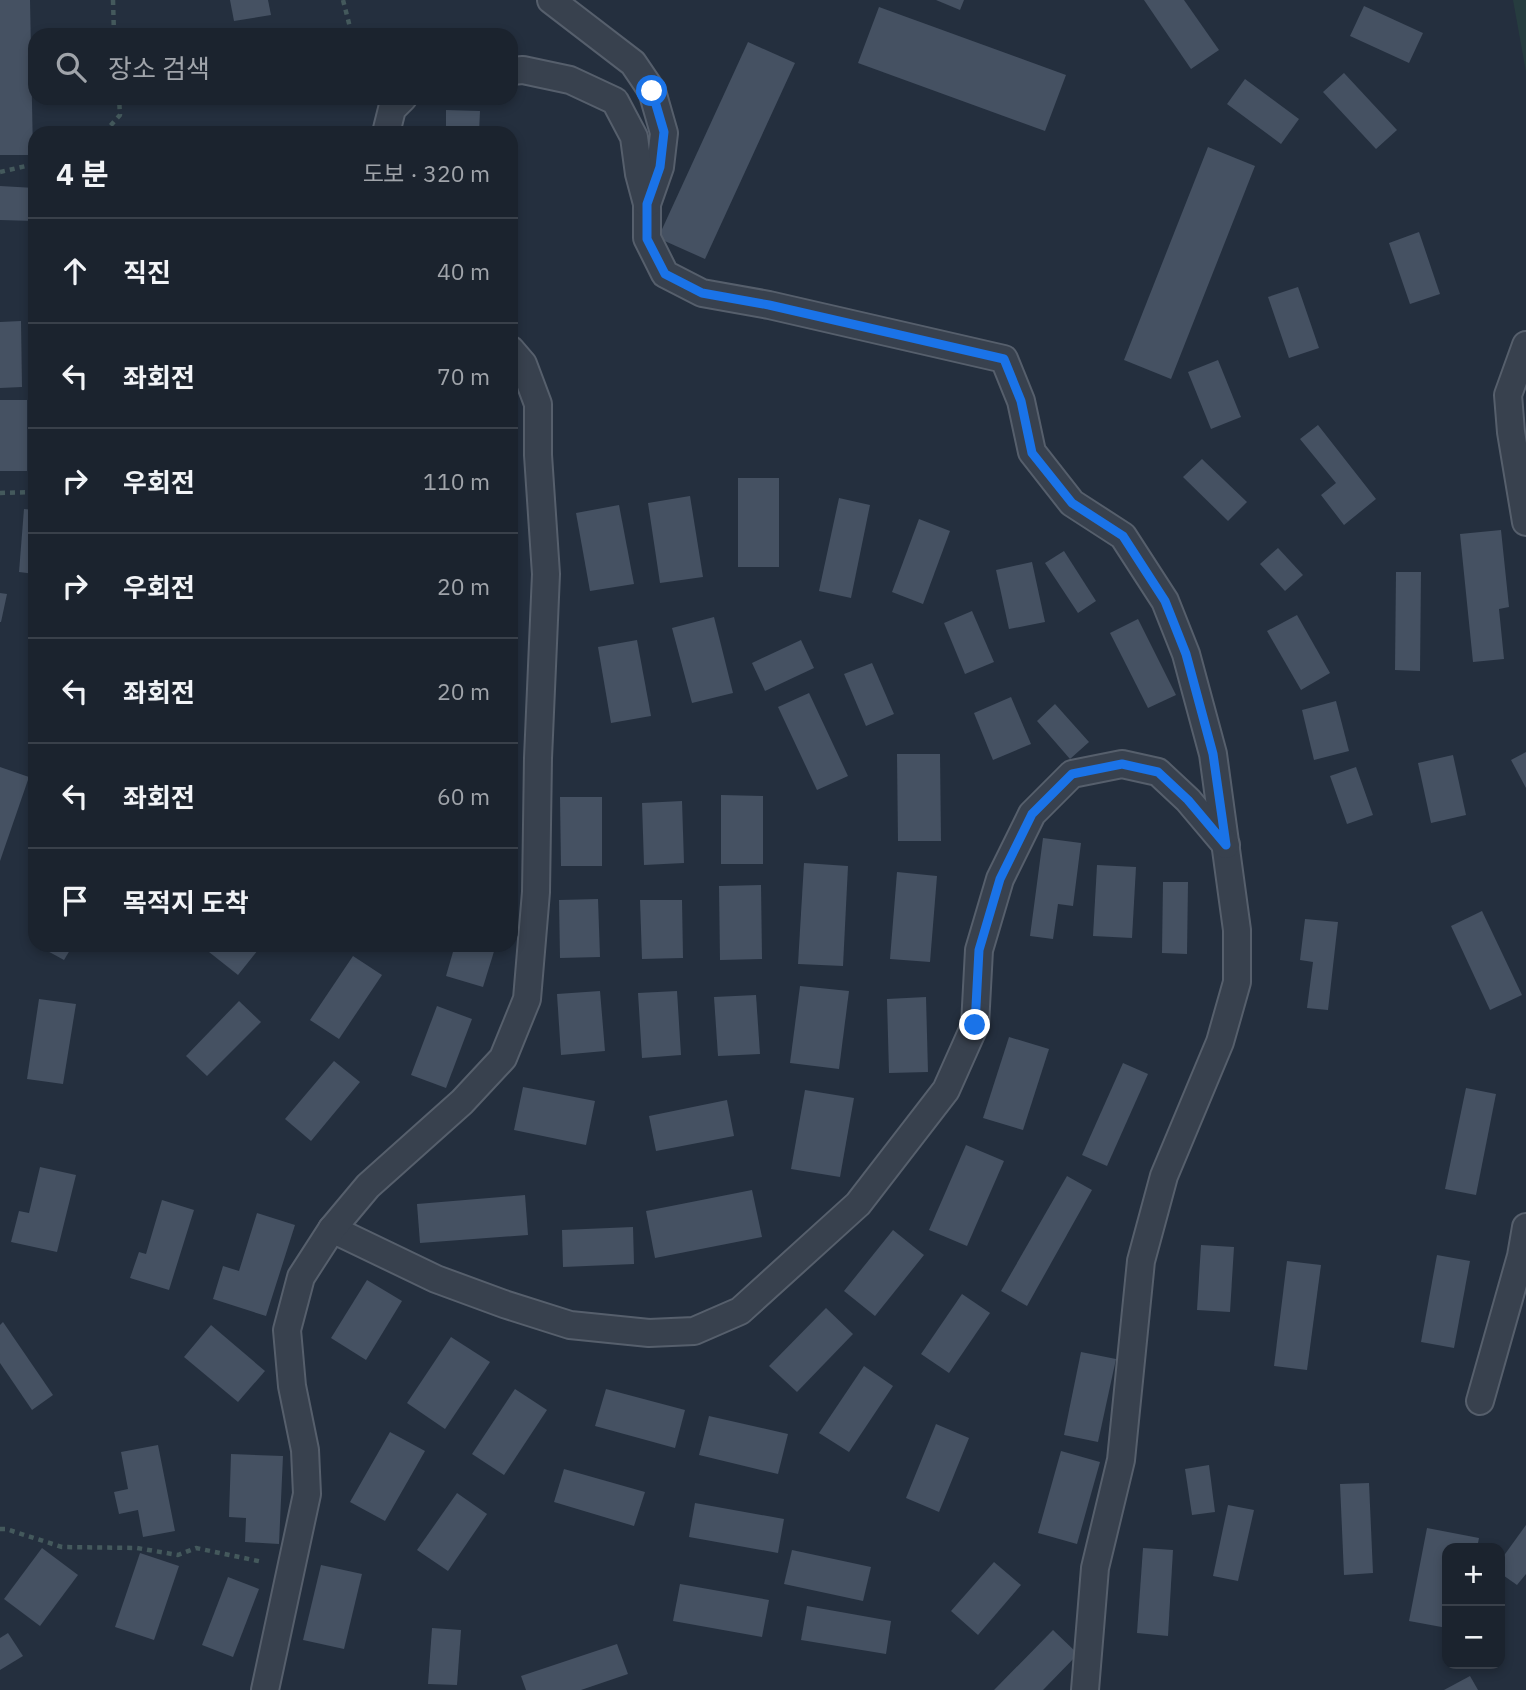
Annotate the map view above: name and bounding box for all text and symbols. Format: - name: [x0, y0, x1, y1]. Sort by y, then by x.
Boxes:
- search box: [28, 28, 518, 105]
- icon: search: [52, 48, 90, 86]
- text: 장소 검색: [108, 51, 210, 85]
- route start: [636, 75, 667, 106]
- text: 4 분: [56, 154, 109, 193]
- text: 도보 · 320 m: [362, 158, 490, 188]
- icon: ahead: [56, 252, 94, 290]
- text: 직진: [123, 255, 171, 289]
- text: 40 m: [437, 256, 490, 286]
- icon: left: [56, 357, 94, 395]
- text: 좌회전: [123, 360, 195, 394]
- text: 70 m: [437, 361, 490, 391]
- icon: right: [56, 462, 94, 500]
- text: 우회전: [123, 465, 195, 499]
- text: 110 m: [423, 466, 490, 496]
- icon: right: [56, 567, 94, 605]
- text: 우회전: [123, 570, 195, 604]
- text: 20 m: [437, 571, 490, 601]
- icon: left: [56, 672, 94, 710]
- text: 좌회전: [123, 675, 195, 709]
- text: 20 m: [437, 676, 490, 706]
- icon: left: [56, 777, 94, 815]
- text: 좌회전: [123, 780, 195, 814]
- text: 60 m: [437, 781, 490, 811]
- icon: arrive: [56, 882, 94, 920]
- text: 목적지 도착: [123, 885, 249, 919]
- route end: [959, 1009, 990, 1040]
- map controls: [1442, 1543, 1505, 1669]
- button: +: [1442, 1543, 1505, 1606]
- button: −: [1442, 1606, 1505, 1669]

